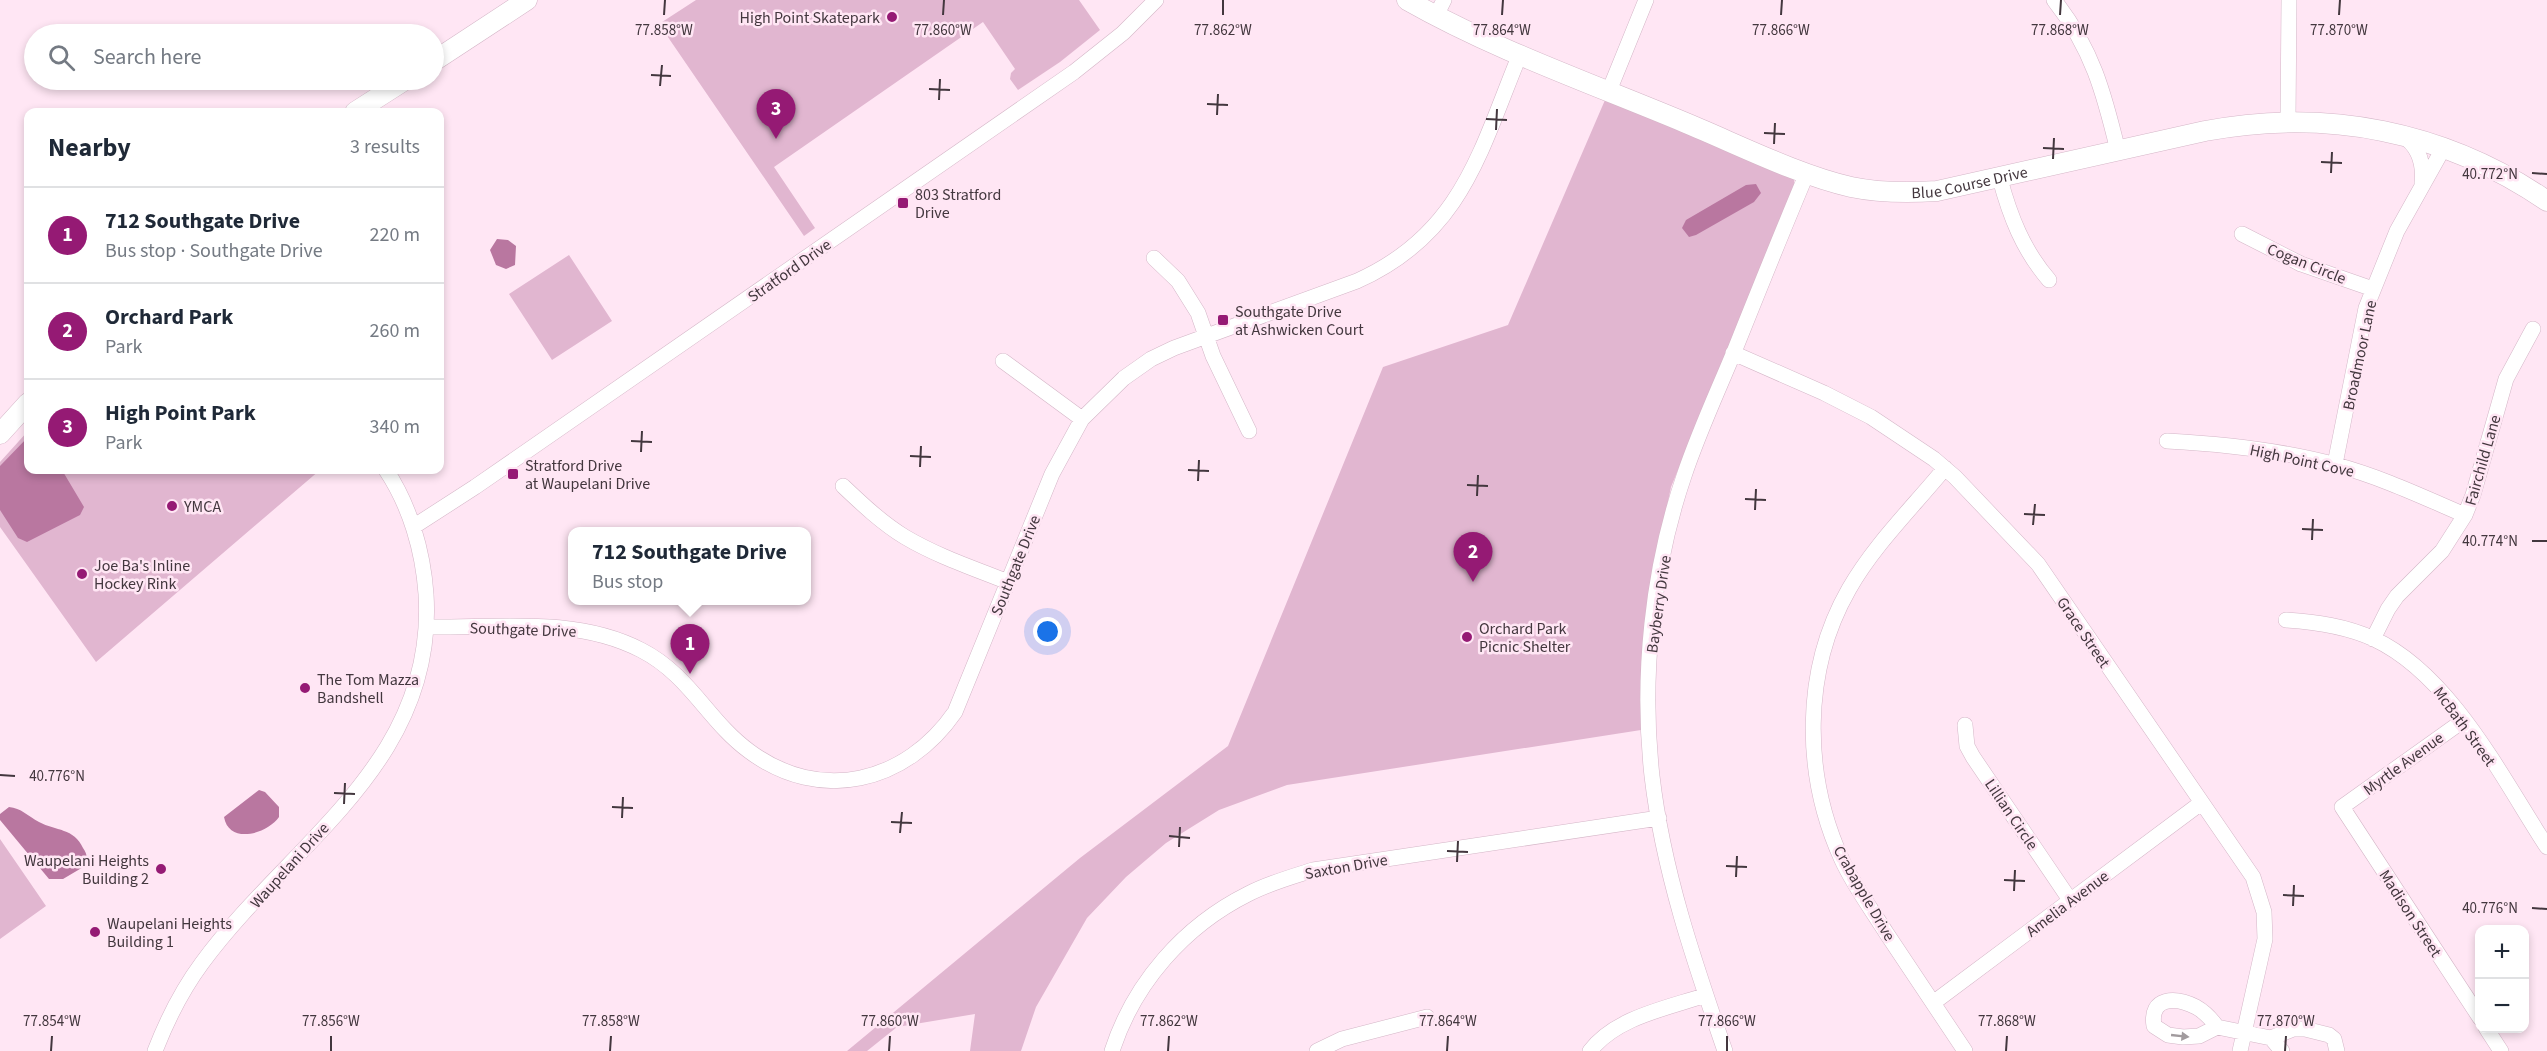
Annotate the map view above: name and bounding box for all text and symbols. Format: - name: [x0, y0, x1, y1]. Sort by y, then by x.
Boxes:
- place label: High Point Skatepark: [740, 7, 880, 29]
- marker: High Point Skatepark: [885, 10, 899, 24]
- text: 77.858°W: [635, 20, 693, 41]
- text: 77.860°W: [914, 20, 972, 41]
- text: 77.862°W: [1194, 20, 1252, 41]
- text: 77.864°W: [1473, 20, 1531, 41]
- text: 77.866°W: [1752, 20, 1810, 41]
- text: 77.868°W: [2031, 20, 2089, 41]
- text: 77.870°W: [2310, 20, 2368, 41]
- search box: [24, 24, 444, 90]
- icon: search: [45, 41, 78, 74]
- text: Search here: [93, 41, 201, 73]
- pin: 3: [756, 90, 796, 139]
- text: Nearby: [48, 129, 131, 166]
- text: 3 results: [350, 133, 420, 161]
- street label: Blue Course Drive: [1911, 161, 2030, 204]
- text: 40.772°N: [2462, 164, 2518, 185]
- place label: 803 Stratford Drive: [915, 184, 1001, 224]
- marker: 803 Stratford Drive: [896, 196, 910, 210]
- text: 712 Southgate Drive: [105, 205, 300, 237]
- text: 1: [62, 221, 73, 249]
- text: 220 m: [370, 221, 420, 249]
- street label: Stratford Drive: [743, 234, 836, 308]
- text: Bus stop · Southgate Drive: [105, 237, 323, 265]
- street label: Cogan Circle: [2264, 238, 2349, 290]
- street label: Broadmoor Lane: [2338, 298, 2382, 412]
- text: Orchard Park: [105, 301, 233, 333]
- place label: Southgate Drive at Ashwicken Court: [1235, 301, 1364, 341]
- marker: Southgate Drive at Ashwicken Court: [1216, 313, 1230, 327]
- text: 2: [62, 317, 73, 345]
- text: 260 m: [370, 317, 420, 345]
- text: Park: [105, 333, 142, 361]
- text: High Point Park: [105, 397, 256, 429]
- street label: Fairchild Lane: [2460, 412, 2506, 508]
- text: 3: [62, 413, 73, 441]
- text: 340 m: [370, 413, 420, 441]
- text: Park: [105, 429, 142, 457]
- street label: High Point Cove: [2248, 439, 2356, 483]
- place label: Stratford Drive at Waupelani Drive: [525, 455, 650, 495]
- marker: Stratford Drive at Waupelani Drive: [506, 467, 520, 481]
- place label: YMCA: [183, 496, 221, 518]
- marker: YMCA: [165, 499, 179, 513]
- street label: Southgate Drive: [986, 512, 1046, 619]
- popup: [568, 527, 811, 605]
- text: 40.774°N: [2462, 531, 2518, 552]
- pin: 2: [1454, 532, 1492, 582]
- text: 712 Southgate Drive: [592, 536, 787, 568]
- street label: Bayberry Drive: [1641, 554, 1677, 654]
- place label: Joe Ba's Inline Hockey Rink: [94, 555, 190, 595]
- marker: Joe Ba's Inline Hockey Rink: [75, 567, 89, 581]
- text: Bus stop: [592, 568, 663, 596]
- street label: Grace Street: [2051, 593, 2115, 673]
- street label: Southgate Drive: [469, 617, 577, 643]
- your location: [1033, 617, 1062, 646]
- place label: Orchard Park Picnic Shelter: [1479, 618, 1571, 658]
- pin: 1: [670, 624, 710, 674]
- marker: Orchard Park Picnic Shelter: [1460, 630, 1474, 644]
- place label: The Tom Mazza Bandshell: [317, 669, 419, 709]
- marker: The Tom Mazza Bandshell: [298, 681, 312, 695]
- street label: McBath Street: [2428, 682, 2501, 771]
- street label: Myrtle Avenue: [2359, 727, 2448, 801]
- text: 40.776°N: [29, 766, 85, 787]
- street label: Lillian Circle: [1979, 775, 2043, 855]
- street label: Waupelani Drive: [245, 818, 334, 913]
- street label: Crabapple Drive: [1828, 842, 1900, 945]
- street label: Saxton Drive: [1303, 849, 1389, 885]
- place label: Waupelani Heights Building 2: [24, 850, 149, 890]
- marker: Waupelani Heights Building 2: [154, 862, 168, 876]
- street label: Amelia Avenue: [2022, 865, 2114, 942]
- street label: Madison Street: [2374, 866, 2447, 962]
- text: 40.776°N: [2462, 898, 2518, 919]
- place label: Waupelani Heights Building 1: [107, 913, 232, 953]
- marker: Waupelani Heights Building 1: [88, 925, 102, 939]
- map controls: [2475, 925, 2529, 1033]
- button: +: [2475, 925, 2529, 979]
- button: −: [2475, 979, 2529, 1033]
- text: 77.854°W: [23, 1011, 81, 1032]
- text: 77.856°W: [302, 1011, 360, 1032]
- text: 77.858°W: [582, 1011, 640, 1032]
- text: 77.860°W: [861, 1011, 919, 1032]
- text: 77.862°W: [1140, 1011, 1198, 1032]
- text: 77.864°W: [1419, 1011, 1477, 1032]
- text: 77.866°W: [1698, 1011, 1756, 1032]
- text: 77.868°W: [1978, 1011, 2036, 1032]
- text: 77.870°W: [2257, 1011, 2315, 1032]
- one-way arrow: [2171, 1031, 2190, 1041]

